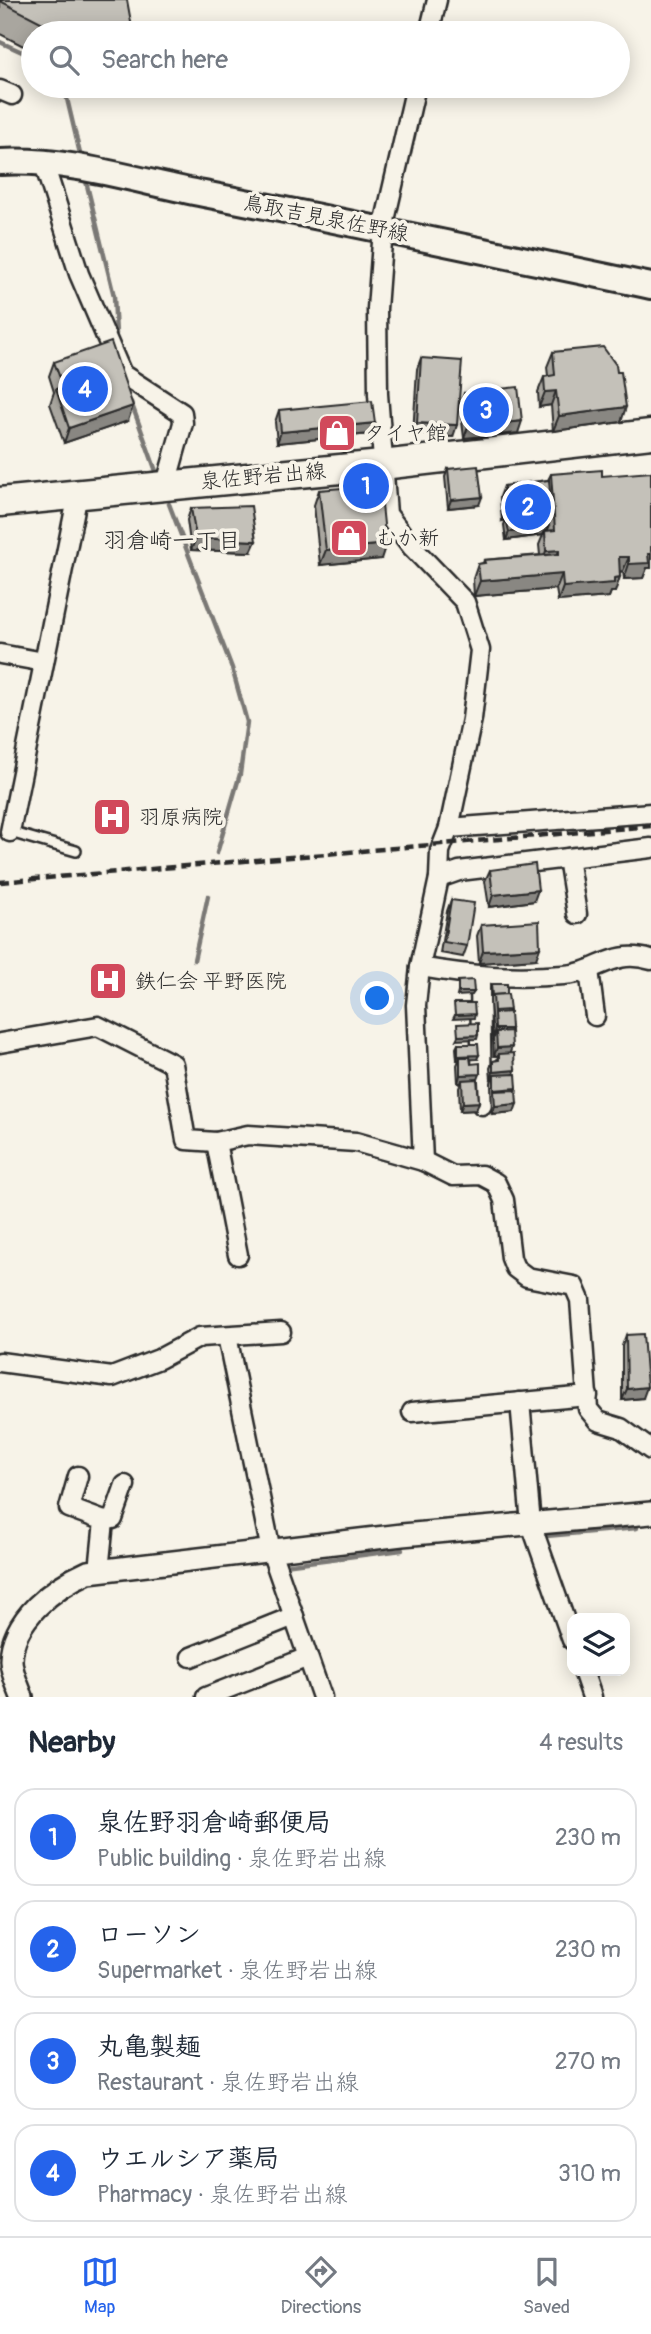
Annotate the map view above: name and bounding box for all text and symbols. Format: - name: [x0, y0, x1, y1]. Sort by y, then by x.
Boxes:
- search box: [21, 21, 630, 98]
- icon: search: [45, 41, 83, 79]
- text: Search here: [101, 44, 228, 76]
- street label: 鳥取吉見泉佐野線: [241, 189, 411, 248]
- pin: 4: [62, 363, 108, 415]
- pin: 3: [463, 384, 509, 436]
- shop icon: タイヤ館: [316, 412, 358, 454]
- place label: タイヤ館: [364, 420, 447, 447]
- street label: 泉佐野岩出線: [199, 458, 327, 495]
- pin: 1: [343, 460, 389, 512]
- pin: 2: [505, 481, 551, 533]
- shop icon: むか新: [328, 517, 370, 559]
- place label: むか新: [376, 525, 439, 552]
- district label: 羽倉崎一丁目: [103, 526, 241, 555]
- hospital icon: 羽原病院: [91, 796, 133, 838]
- place label: 羽原病院: [139, 804, 223, 831]
- hospital icon: 鉄仁会 平野医院: [87, 960, 129, 1002]
- place label: 鉄仁会 平野医院: [135, 968, 287, 995]
- your location: [360, 981, 394, 1015]
- map controls: [567, 1613, 630, 1676]
- button: layers: [567, 1613, 630, 1676]
- text: Nearby: [28, 1724, 115, 1761]
- text: 4 results: [539, 1728, 623, 1757]
- text: 泉佐野羽倉崎郵便局: [97, 1807, 331, 1839]
- text: 1: [49, 1823, 58, 1852]
- text: 230 m: [555, 1823, 621, 1852]
- text: Public building · 泉佐野岩出線: [97, 1844, 386, 1873]
- text: ローソン: [97, 1919, 201, 1951]
- text: 2: [47, 1935, 59, 1964]
- text: 230 m: [555, 1935, 621, 1964]
- text: Supermarket · 泉佐野岩出線: [97, 1956, 377, 1985]
- text: 丸亀製麺: [97, 2031, 201, 2063]
- text: 3: [47, 2047, 59, 2076]
- text: 270 m: [555, 2047, 621, 2076]
- text: Restaurant · 泉佐野岩出線: [97, 2068, 359, 2097]
- text: ウエルシア薬局: [97, 2143, 280, 2175]
- text: 4: [46, 2159, 60, 2188]
- text: 310 m: [558, 2159, 621, 2188]
- text: Pharmacy · 泉佐野岩出線: [97, 2180, 347, 2209]
- tab: Map: [81, 2253, 119, 2319]
- tab: Directions: [281, 2253, 361, 2319]
- tab: Saved: [523, 2253, 570, 2319]

